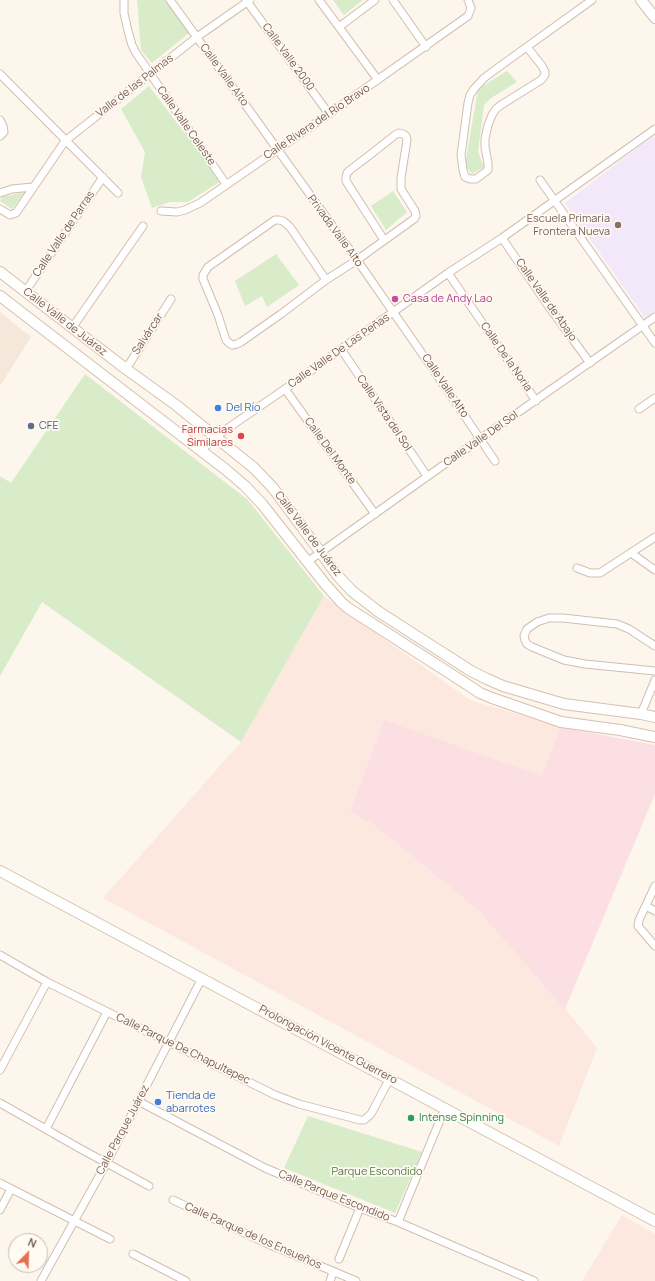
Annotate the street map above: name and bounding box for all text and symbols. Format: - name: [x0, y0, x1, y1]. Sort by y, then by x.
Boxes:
- street label: Calle Valle 2000: [259, 21, 317, 93]
- street label: Calle Valle Alto: [197, 41, 251, 109]
- street label: Valle de las Palmas: [94, 52, 176, 120]
- street label: Calle Rivera del Río Bravo: [261, 81, 373, 163]
- street label: Calle Valle Celeste: [154, 84, 218, 168]
- street label: Calle Valle de Parras: [30, 188, 98, 280]
- street label: Privada Valle Alto: [304, 192, 366, 270]
- place label: Escuela Primaria Frontera Nueva: [527, 212, 610, 238]
- marker: Escuela Primaria Frontera Nueva: [613, 220, 623, 230]
- street label: Calle Valle de Abajo: [513, 256, 579, 344]
- street label: Calle Valle de Juárez: [20, 285, 110, 359]
- place label: Casa de Andy Lao: [403, 292, 492, 306]
- marker: Casa de Andy Lao: [390, 294, 400, 304]
- street label: Salvárcar: [130, 311, 166, 357]
- street label: Calle Valle De Las Peñas: [286, 311, 392, 391]
- street label: Calle De la Noria: [477, 320, 535, 394]
- street label: Calle Valle Alto: [419, 352, 471, 420]
- street label: Calle Vista del Sol: [354, 373, 414, 453]
- place label: Del Río: [226, 401, 261, 415]
- marker: Del Río: [213, 403, 223, 413]
- street label: Calle Valle Del Sol: [441, 408, 521, 470]
- street label: Calle Del Monte: [301, 415, 359, 487]
- place label: CFE: [39, 419, 59, 433]
- marker: CFE: [26, 421, 36, 431]
- place label: Farmacias Similares: [182, 423, 233, 449]
- marker: Farmacias Similares: [236, 431, 246, 441]
- street label: Calle Valle de Juárez: [272, 489, 344, 579]
- street label: Prolongación Vicente Guerrero: [257, 1003, 399, 1087]
- street label: Calle Parque De Chapultepec: [114, 1011, 252, 1087]
- street label: Calle Parque Juárez: [94, 1083, 152, 1177]
- place label: Tienda de abarrotes: [166, 1089, 216, 1115]
- marker: Tienda de abarrotes: [153, 1097, 163, 1107]
- place label: Intense Spinning: [419, 1111, 504, 1125]
- marker: Intense Spinning: [406, 1113, 416, 1123]
- park label: Parque Escondido: [331, 1165, 423, 1179]
- street label: Calle Parque Escondido: [276, 1168, 392, 1224]
- street label: Calle Parque de los Ensueños: [183, 1200, 323, 1272]
- north arrow: [8, 1233, 48, 1273]
- text: N: [26, 1234, 39, 1251]

